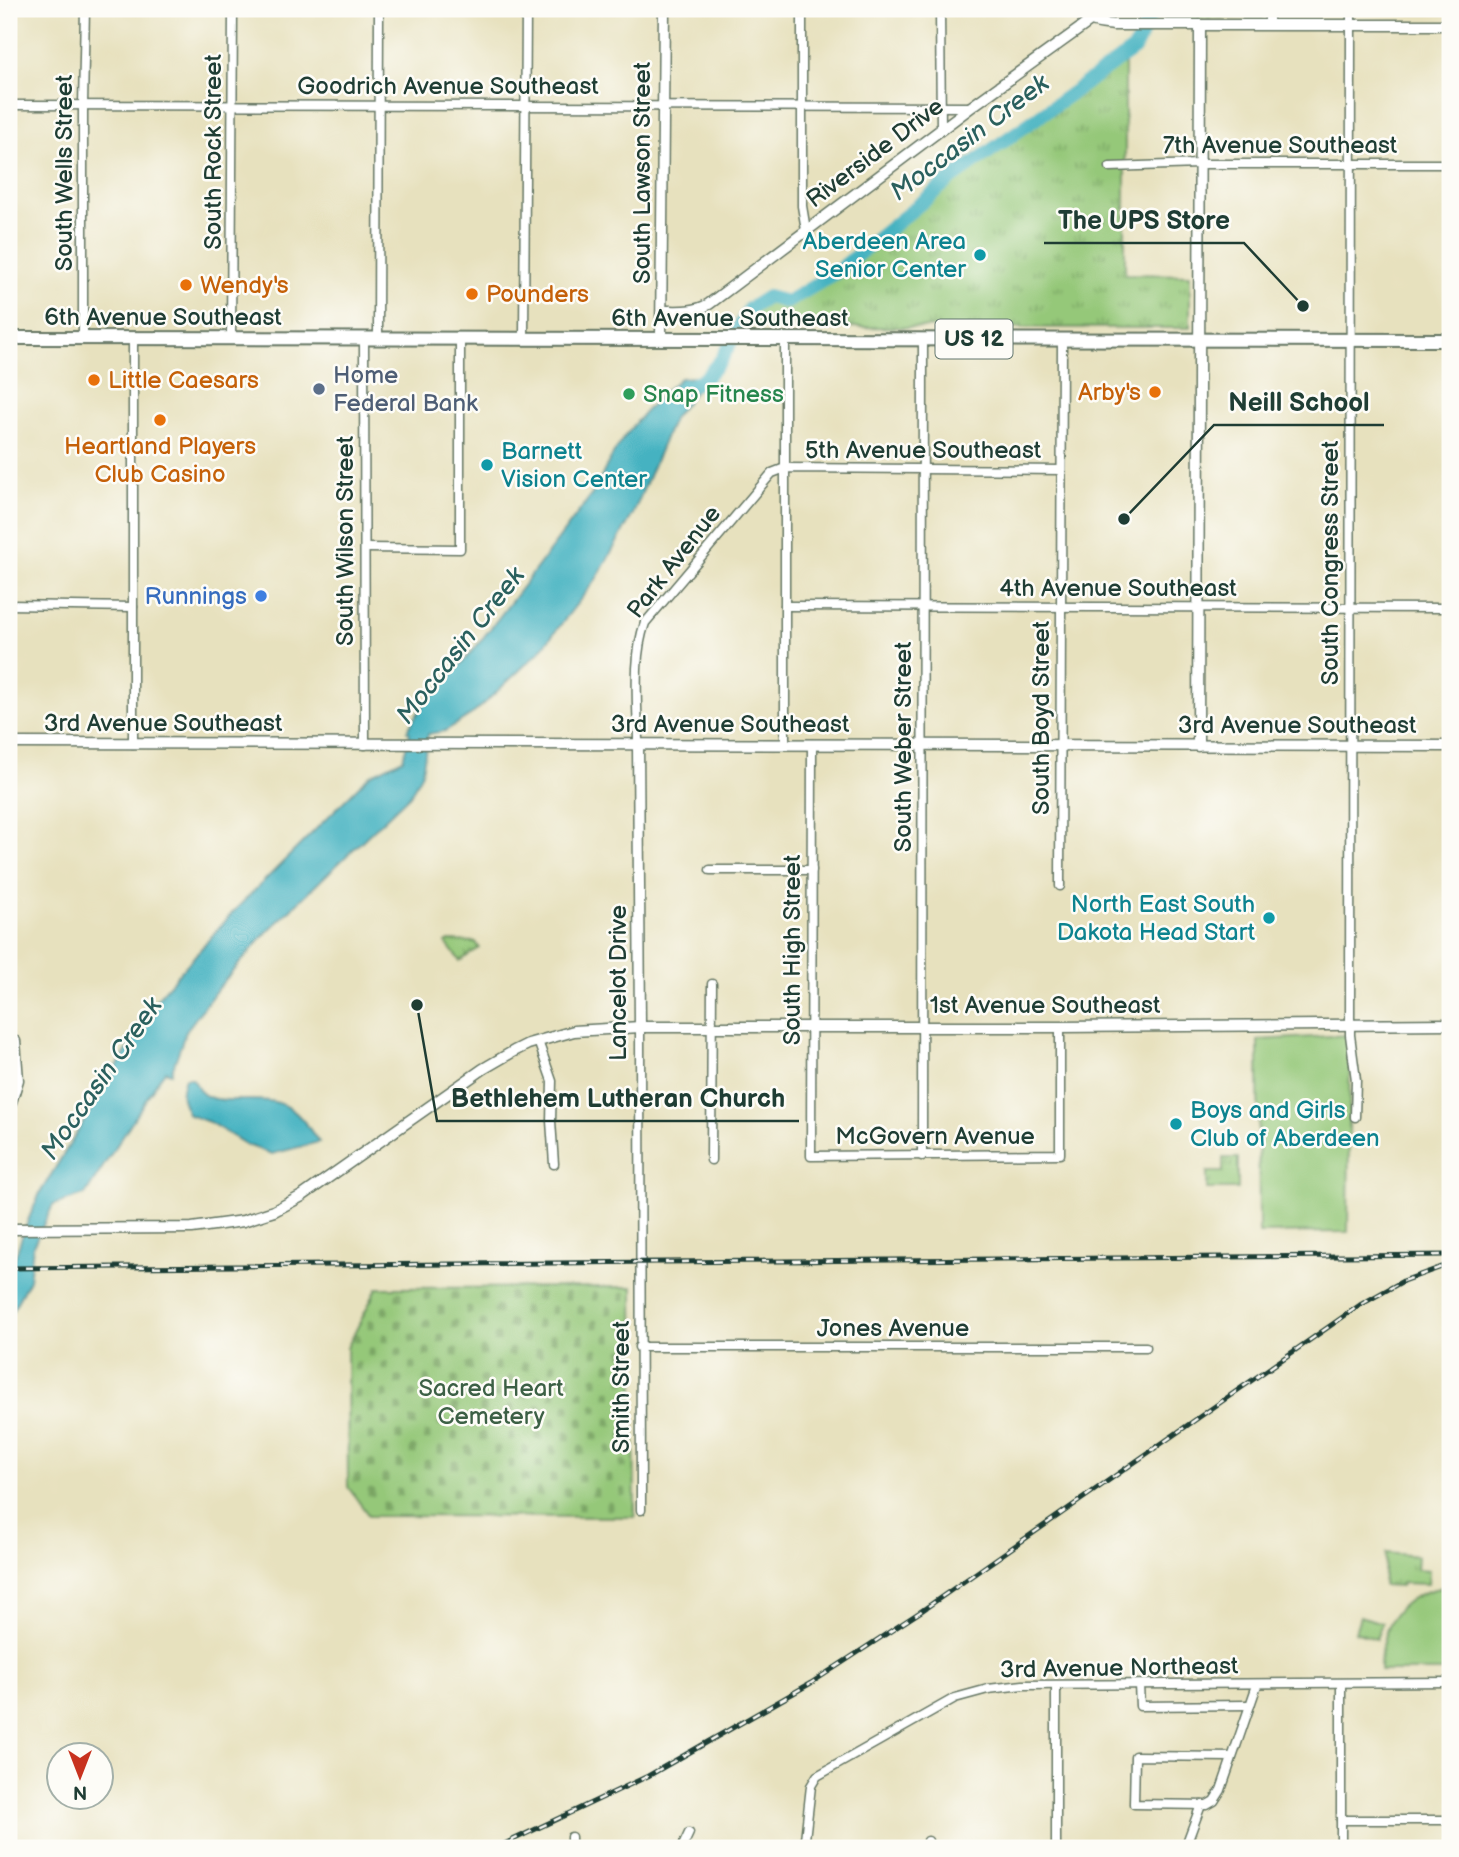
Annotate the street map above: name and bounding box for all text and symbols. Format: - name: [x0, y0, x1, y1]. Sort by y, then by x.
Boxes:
- street label: South Rock Street: [199, 54, 228, 250]
- street label: South Lawson Street: [628, 61, 657, 284]
- water label: Moccasin Creek: [884, 67, 1056, 208]
- street label: Goodrich Avenue Southeast: [297, 72, 599, 101]
- street label: South Wells Street: [50, 74, 79, 271]
- street label: Riverside Drive: [801, 92, 949, 214]
- street label: 7th Avenue Southeast: [1163, 131, 1398, 160]
- callout: The UPS Store: [1044, 196, 1244, 243]
- text: The UPS Store: [1058, 206, 1230, 237]
- place label: Aberdeen Area Senior Center: [803, 227, 966, 284]
- marker: Aberdeen Area Senior Center: [972, 247, 988, 263]
- place label: Wendy's: [200, 271, 289, 300]
- marker: Wendy's: [178, 277, 194, 293]
- place label: Pounders: [486, 280, 589, 309]
- marker: Pounders: [464, 286, 480, 302]
- street label: 6th Avenue Southeast: [44, 303, 282, 332]
- street label: 6th Avenue Southeast: [611, 304, 849, 333]
- road number: US 12: [936, 320, 1012, 358]
- place label: Home Federal Bank: [333, 361, 478, 418]
- place label: Little Caesars: [108, 366, 259, 395]
- marker: Little Caesars: [86, 372, 102, 388]
- place label: Arby's: [1078, 378, 1141, 407]
- callout: Neill School: [1214, 378, 1384, 425]
- place label: Snap Fitness: [643, 380, 784, 409]
- marker: Home Federal Bank: [311, 381, 327, 397]
- marker: Arby's: [1147, 384, 1163, 400]
- marker: Snap Fitness: [621, 386, 637, 402]
- text: Neill School: [1228, 388, 1370, 419]
- marker: Heartland Players Club Casino: [152, 412, 168, 428]
- place label: Heartland Players Club Casino: [64, 432, 256, 489]
- street label: South Wilson Street: [331, 435, 360, 646]
- street label: 5th Avenue Southeast: [805, 436, 1042, 465]
- place label: Barnett Vision Center: [501, 437, 647, 494]
- street label: South Congress Street: [1316, 440, 1345, 685]
- marker: Barnett Vision Center: [479, 457, 495, 473]
- street label: Park Avenue: [621, 500, 727, 624]
- water label: Moccasin Creek: [390, 560, 533, 731]
- street label: 4th Avenue Southeast: [999, 574, 1237, 603]
- place label: Runnings: [145, 582, 247, 611]
- marker: Runnings: [253, 588, 269, 604]
- street label: South Boyd Street: [1027, 620, 1056, 815]
- street label: South Weber Street: [889, 641, 918, 852]
- street label: 3rd Avenue Southeast: [44, 709, 283, 738]
- street label: 3rd Avenue Southeast: [611, 710, 850, 739]
- street label: 3rd Avenue Southeast: [1178, 711, 1417, 740]
- street label: South High Street: [778, 854, 807, 1045]
- place label: North East South Dakota Head Start: [1057, 890, 1256, 947]
- street label: Lancelot Drive: [604, 905, 633, 1061]
- marker: North East South Dakota Head Start: [1261, 910, 1277, 926]
- water label: Moccasin Creek: [35, 991, 170, 1166]
- street label: 1st Avenue Southeast: [930, 991, 1161, 1020]
- callout: Bethlehem Lutheran Church: [437, 1074, 799, 1121]
- text: Bethlehem Lutheran Church: [451, 1084, 785, 1115]
- place label: Boys and Girls Club of Aberdeen: [1190, 1096, 1380, 1153]
- marker: Boys and Girls Club of Aberdeen: [1168, 1116, 1184, 1132]
- street label: McGovern Avenue: [835, 1122, 1035, 1151]
- street label: Jones Avenue: [817, 1314, 969, 1343]
- street label: Smith Street: [607, 1320, 636, 1453]
- park label: Sacred Heart Cemetery: [418, 1374, 564, 1431]
- street label: 3rd Avenue Northeast: [1000, 1651, 1239, 1685]
- north arrow: [46, 1742, 116, 1812]
- text: N: [73, 1780, 87, 1803]

